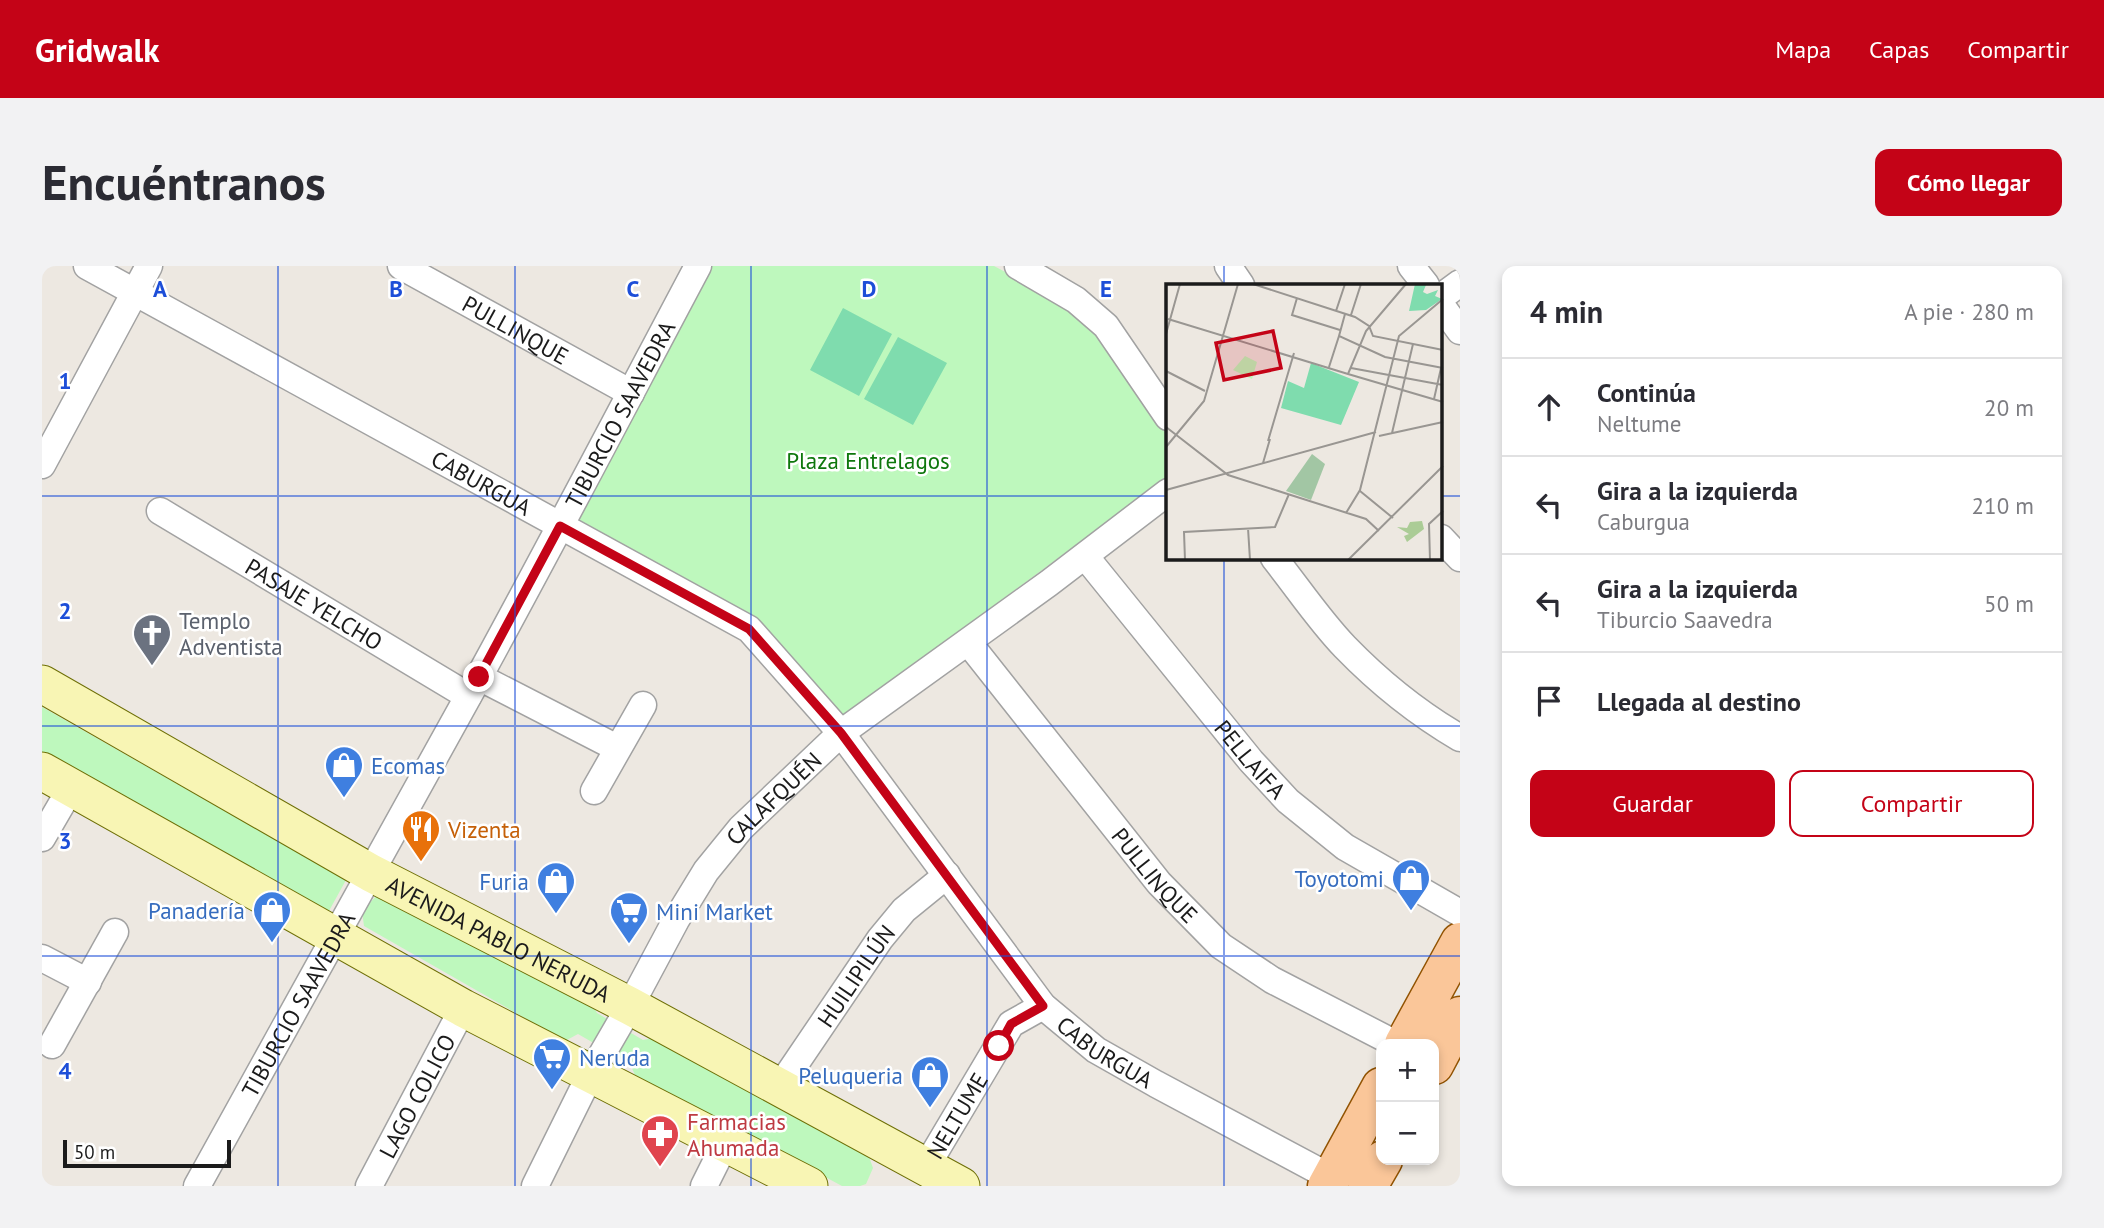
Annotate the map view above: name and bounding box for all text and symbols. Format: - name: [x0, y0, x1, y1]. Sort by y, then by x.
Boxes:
- text: Gridwalk: [35, 28, 159, 71]
- text: Mapa: [1775, 34, 1831, 65]
- text: Capas: [1869, 34, 1929, 65]
- text: Compartir: [1967, 34, 2069, 65]
- button: Cómo llegar: [1875, 149, 2062, 216]
- text: Encuéntranos: [42, 150, 326, 214]
- text: A: [153, 274, 167, 303]
- text: B: [389, 274, 403, 303]
- text: C: [627, 274, 640, 303]
- text: D: [862, 274, 876, 303]
- text: E: [1100, 274, 1112, 303]
- inset map: [1166, 284, 1442, 560]
- street label: PULLINQUE: [457, 288, 574, 370]
- text: 4 min: [1530, 292, 1603, 331]
- text: A pie · 280 m: [1904, 297, 2034, 326]
- street label: TIBURCIO SAAVEDRA: [558, 315, 681, 513]
- text: 1: [58, 366, 72, 395]
- text: Continúa: [1597, 376, 1696, 409]
- icon: ahead: [1530, 388, 1568, 426]
- text: 20 m: [1984, 393, 2034, 422]
- text: Neltume: [1597, 409, 1681, 438]
- street label: CABURGUA: [427, 443, 537, 522]
- park label: Plaza Entrelagos: [786, 446, 950, 475]
- text: Gira a la izquierda: [1597, 474, 1798, 507]
- icon: left: [1530, 486, 1568, 524]
- text: 210 m: [1972, 491, 2034, 520]
- text: Caburgua: [1597, 507, 1690, 536]
- street label: PASAJE YELCHO: [240, 551, 388, 656]
- text: Gira a la izquierda: [1597, 572, 1798, 605]
- icon: left: [1530, 584, 1568, 622]
- text: 50 m: [1984, 589, 2034, 618]
- text: 2: [58, 596, 72, 625]
- text: Tiburcio Saavedra: [1597, 605, 1773, 634]
- place label: Templo Adventista: [179, 606, 283, 661]
- church icon: Templo Adventista: [131, 612, 173, 667]
- route end: [463, 661, 494, 692]
- icon: arrive: [1530, 682, 1568, 720]
- text: Llegada al destino: [1597, 685, 1801, 718]
- street label: PELLAIFA: [1209, 714, 1293, 805]
- shop icon: Ecomas: [323, 744, 365, 799]
- street label: CALAFQUÉN: [719, 745, 827, 850]
- place label: Ecomas: [371, 751, 445, 780]
- button: Guardar: [1530, 770, 1775, 837]
- button: Compartir: [1789, 770, 2034, 837]
- restaurant icon: Vizenta: [400, 808, 442, 863]
- place label: Vizenta: [447, 815, 521, 844]
- street label: PULLINQUE: [1106, 822, 1204, 929]
- text: 3: [58, 826, 72, 855]
- shop icon: Toyotomi: [1390, 857, 1432, 912]
- shop icon: Furia: [535, 860, 577, 915]
- place label: Toyotomi: [1295, 864, 1384, 893]
- place label: Furia: [479, 867, 529, 896]
- street label: AVENIDA PABLO NERUDA: [382, 869, 616, 1008]
- shop icon: Panadería: [251, 889, 293, 944]
- supermarket icon: Mini Market: [608, 890, 650, 945]
- place label: Panadería: [148, 896, 245, 925]
- place label: Mini Market: [656, 897, 773, 926]
- street label: TIBURCIO SAAVEDRA: [235, 906, 361, 1102]
- street label: HUILIPILÚN: [810, 918, 901, 1032]
- street label: CABURGUA: [1051, 1009, 1159, 1094]
- street label: LAGO COLICO: [372, 1029, 461, 1163]
- route start: [983, 1030, 1014, 1061]
- supermarket icon: Neruda: [531, 1036, 573, 1091]
- map controls: [1376, 1039, 1439, 1165]
- button: +: [1376, 1039, 1439, 1102]
- place label: Neruda: [579, 1043, 650, 1072]
- shop icon: Peluqueria: [909, 1054, 951, 1109]
- text: 4: [58, 1056, 72, 1085]
- place label: Peluqueria: [798, 1061, 903, 1090]
- street label: NELTUME: [920, 1067, 993, 1164]
- button: −: [1376, 1102, 1439, 1165]
- place label: Farmacias Ahumada: [687, 1107, 786, 1162]
- pharmacy icon: Farmacias Ahumada: [639, 1113, 681, 1168]
- scale bar: [63, 1137, 231, 1169]
- text: 50 m: [74, 1140, 115, 1164]

